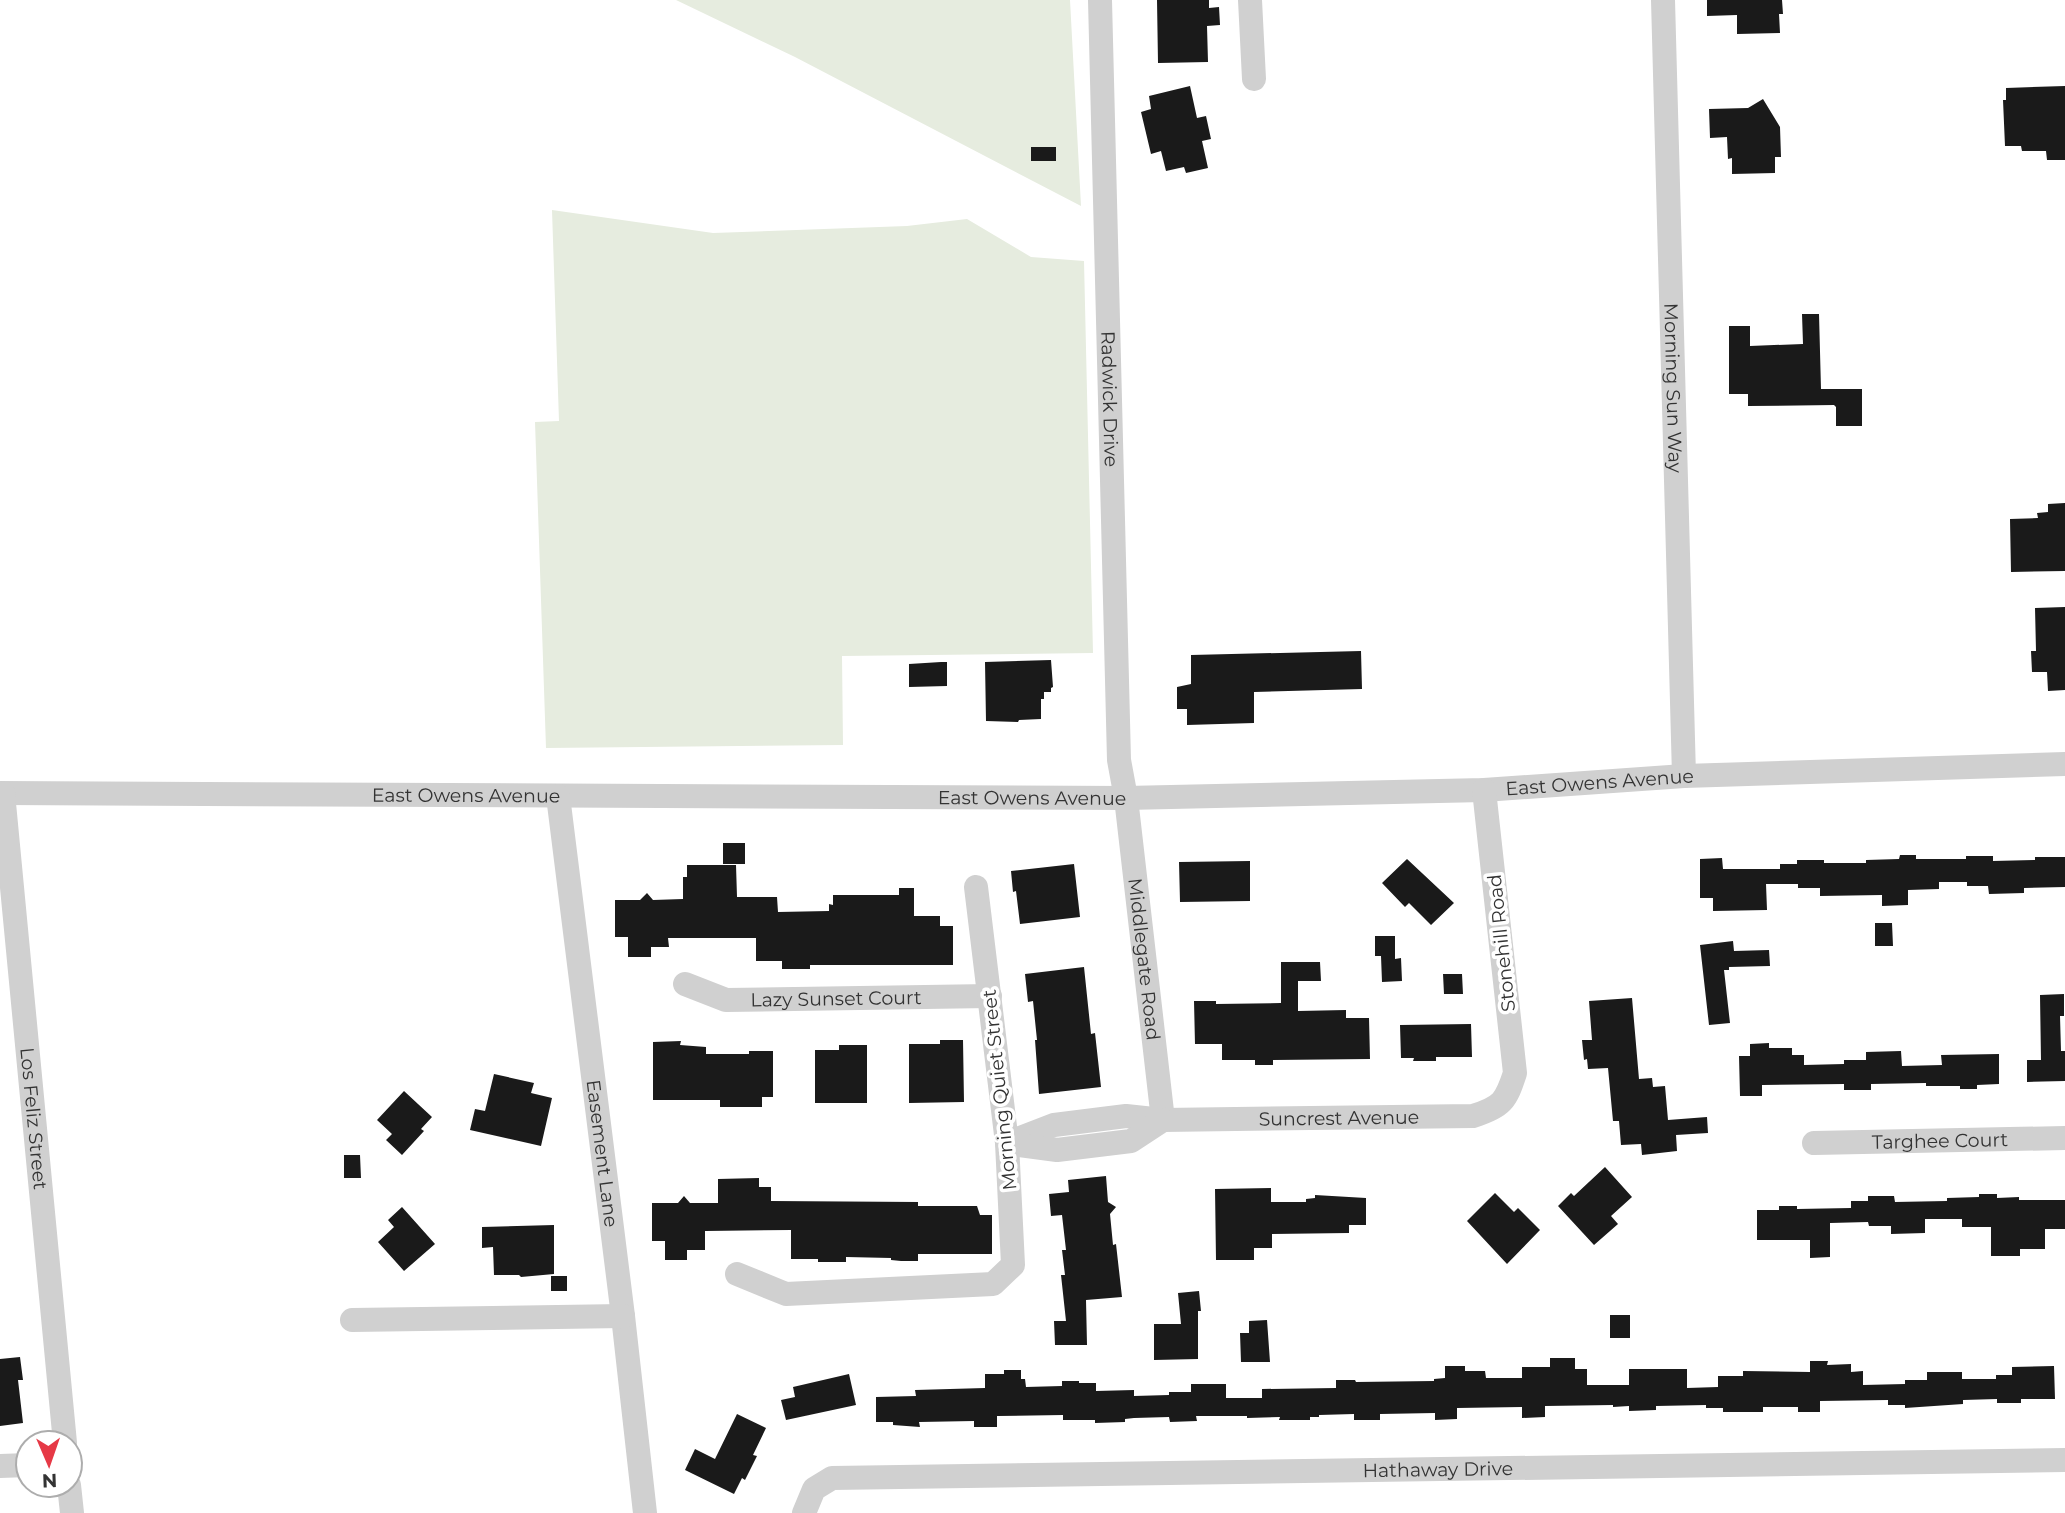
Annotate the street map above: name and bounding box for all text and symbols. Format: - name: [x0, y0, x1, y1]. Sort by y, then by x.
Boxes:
- street label: Morning Sun Way: [1659, 303, 1687, 474]
- street label: Radwick Drive: [1096, 330, 1123, 467]
- street label: East Owens Avenue: [1505, 765, 1694, 800]
- street label: East Owens Avenue: [372, 784, 560, 807]
- street label: East Owens Avenue: [938, 786, 1126, 810]
- street label: Stonehill Road: [1483, 873, 1520, 1013]
- street label: Middlegate Road: [1123, 877, 1165, 1042]
- street label: Lazy Sunset Court: [750, 986, 922, 1012]
- street label: Morning Quiet Street: [977, 988, 1021, 1191]
- street label: Los Feliz Street: [15, 1046, 52, 1191]
- street label: Easement Lane: [582, 1078, 623, 1228]
- street label: Suncrest Avenue: [1258, 1106, 1419, 1131]
- street label: Targhee Court: [1872, 1128, 2009, 1154]
- north arrow: [14, 1429, 84, 1499]
- street label: Hathaway Drive: [1362, 1457, 1513, 1482]
- text: N: [41, 1469, 58, 1492]

